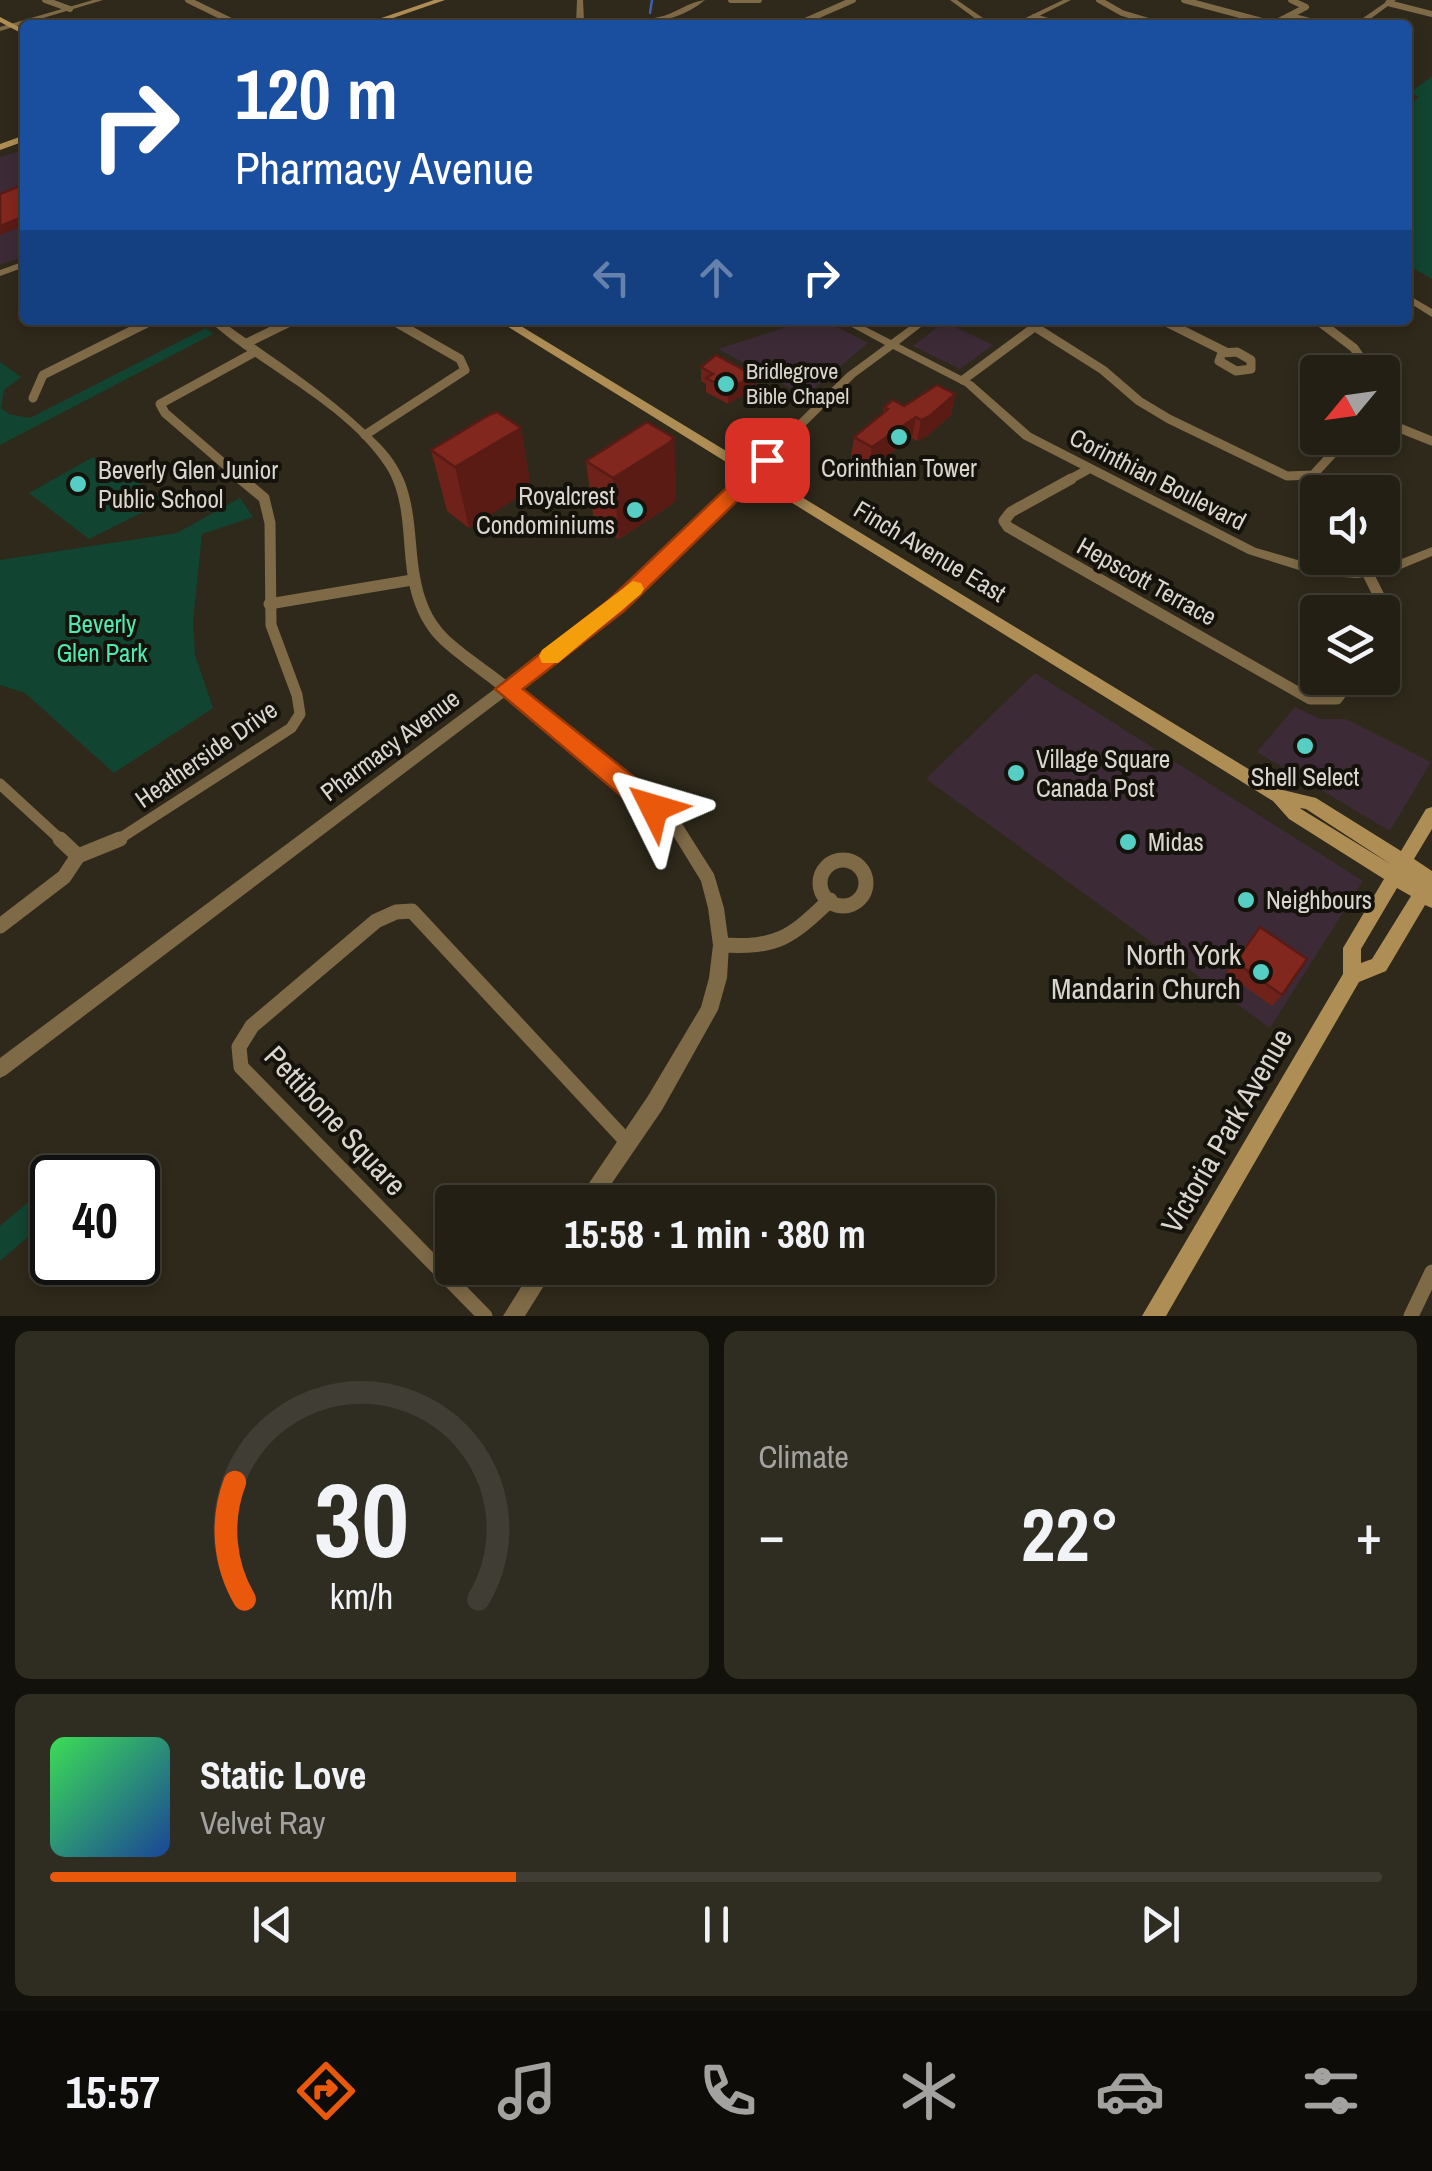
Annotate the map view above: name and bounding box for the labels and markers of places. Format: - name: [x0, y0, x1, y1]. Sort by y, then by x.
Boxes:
- place label: Bridlegrove Bible Chapel: [746, 356, 849, 411]
- marker: Bridlegrove Bible Chapel: [715, 373, 737, 395]
- pin: [725, 418, 810, 503]
- marker: Corinthian Tower: [888, 426, 910, 448]
- place label: Corinthian Tower: [821, 451, 977, 485]
- place label: Beverly Glen Junior Public School: [98, 453, 278, 516]
- marker: Beverly Glen Junior Public School: [67, 473, 89, 495]
- place label: Royalcrest Condominiums: [476, 479, 615, 542]
- marker: Royalcrest Condominiums: [624, 499, 646, 521]
- marker: Shell Select: [1294, 735, 1316, 757]
- place label: Village Square Canada Post: [1036, 742, 1170, 805]
- place label: Shell Select: [1251, 760, 1359, 794]
- marker: Village Square Canada Post: [1005, 762, 1027, 784]
- place label: Midas: [1148, 825, 1204, 859]
- marker: Midas: [1117, 831, 1139, 853]
- place label: Neighbours: [1266, 883, 1372, 917]
- marker: Neighbours: [1235, 889, 1257, 911]
- place label: North York Mandarin Church: [1051, 934, 1242, 1008]
- marker: North York Mandarin Church: [1250, 961, 1272, 983]

